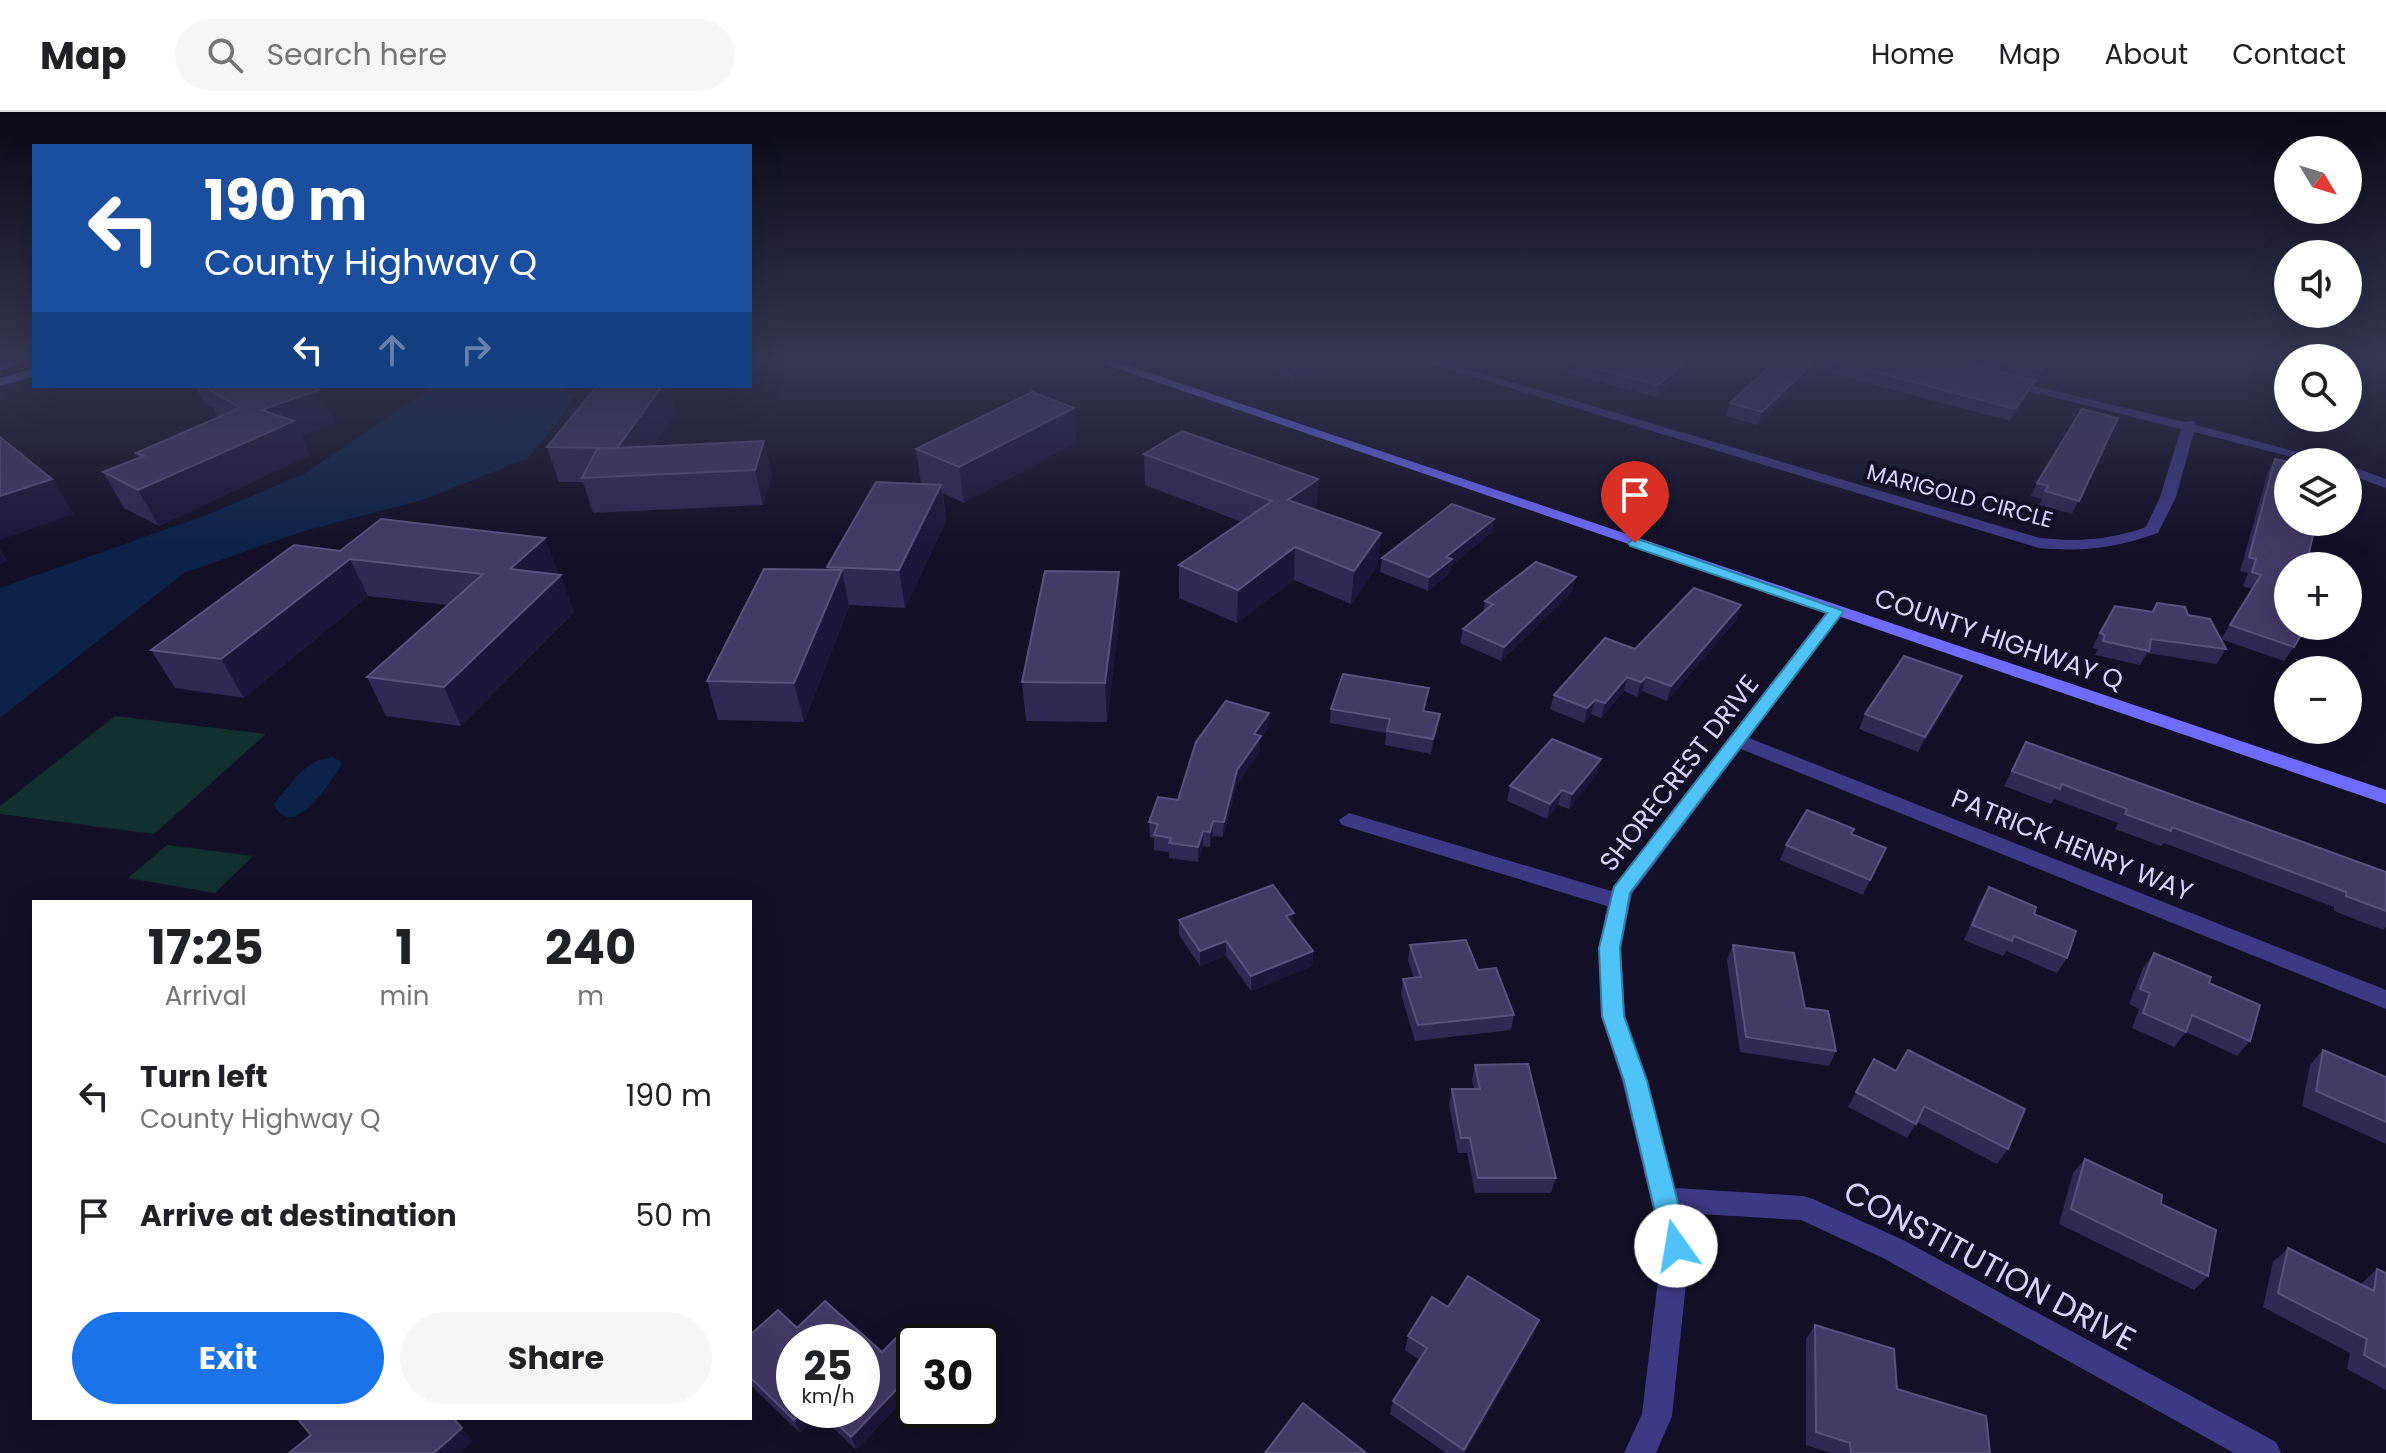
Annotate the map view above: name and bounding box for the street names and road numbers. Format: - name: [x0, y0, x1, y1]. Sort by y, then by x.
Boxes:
- street label: MARIGOLD CIRCLE: [1864, 456, 2056, 536]
- street label: COUNTY HIGHWAY Q: [1870, 580, 2128, 698]
- street label: SHORECREST DRIVE: [1591, 667, 1767, 879]
- street label: PATRICK HENRY WAY: [1946, 780, 2198, 910]
- street label: CONSTITUTION DRIVE: [1836, 1169, 2144, 1361]

